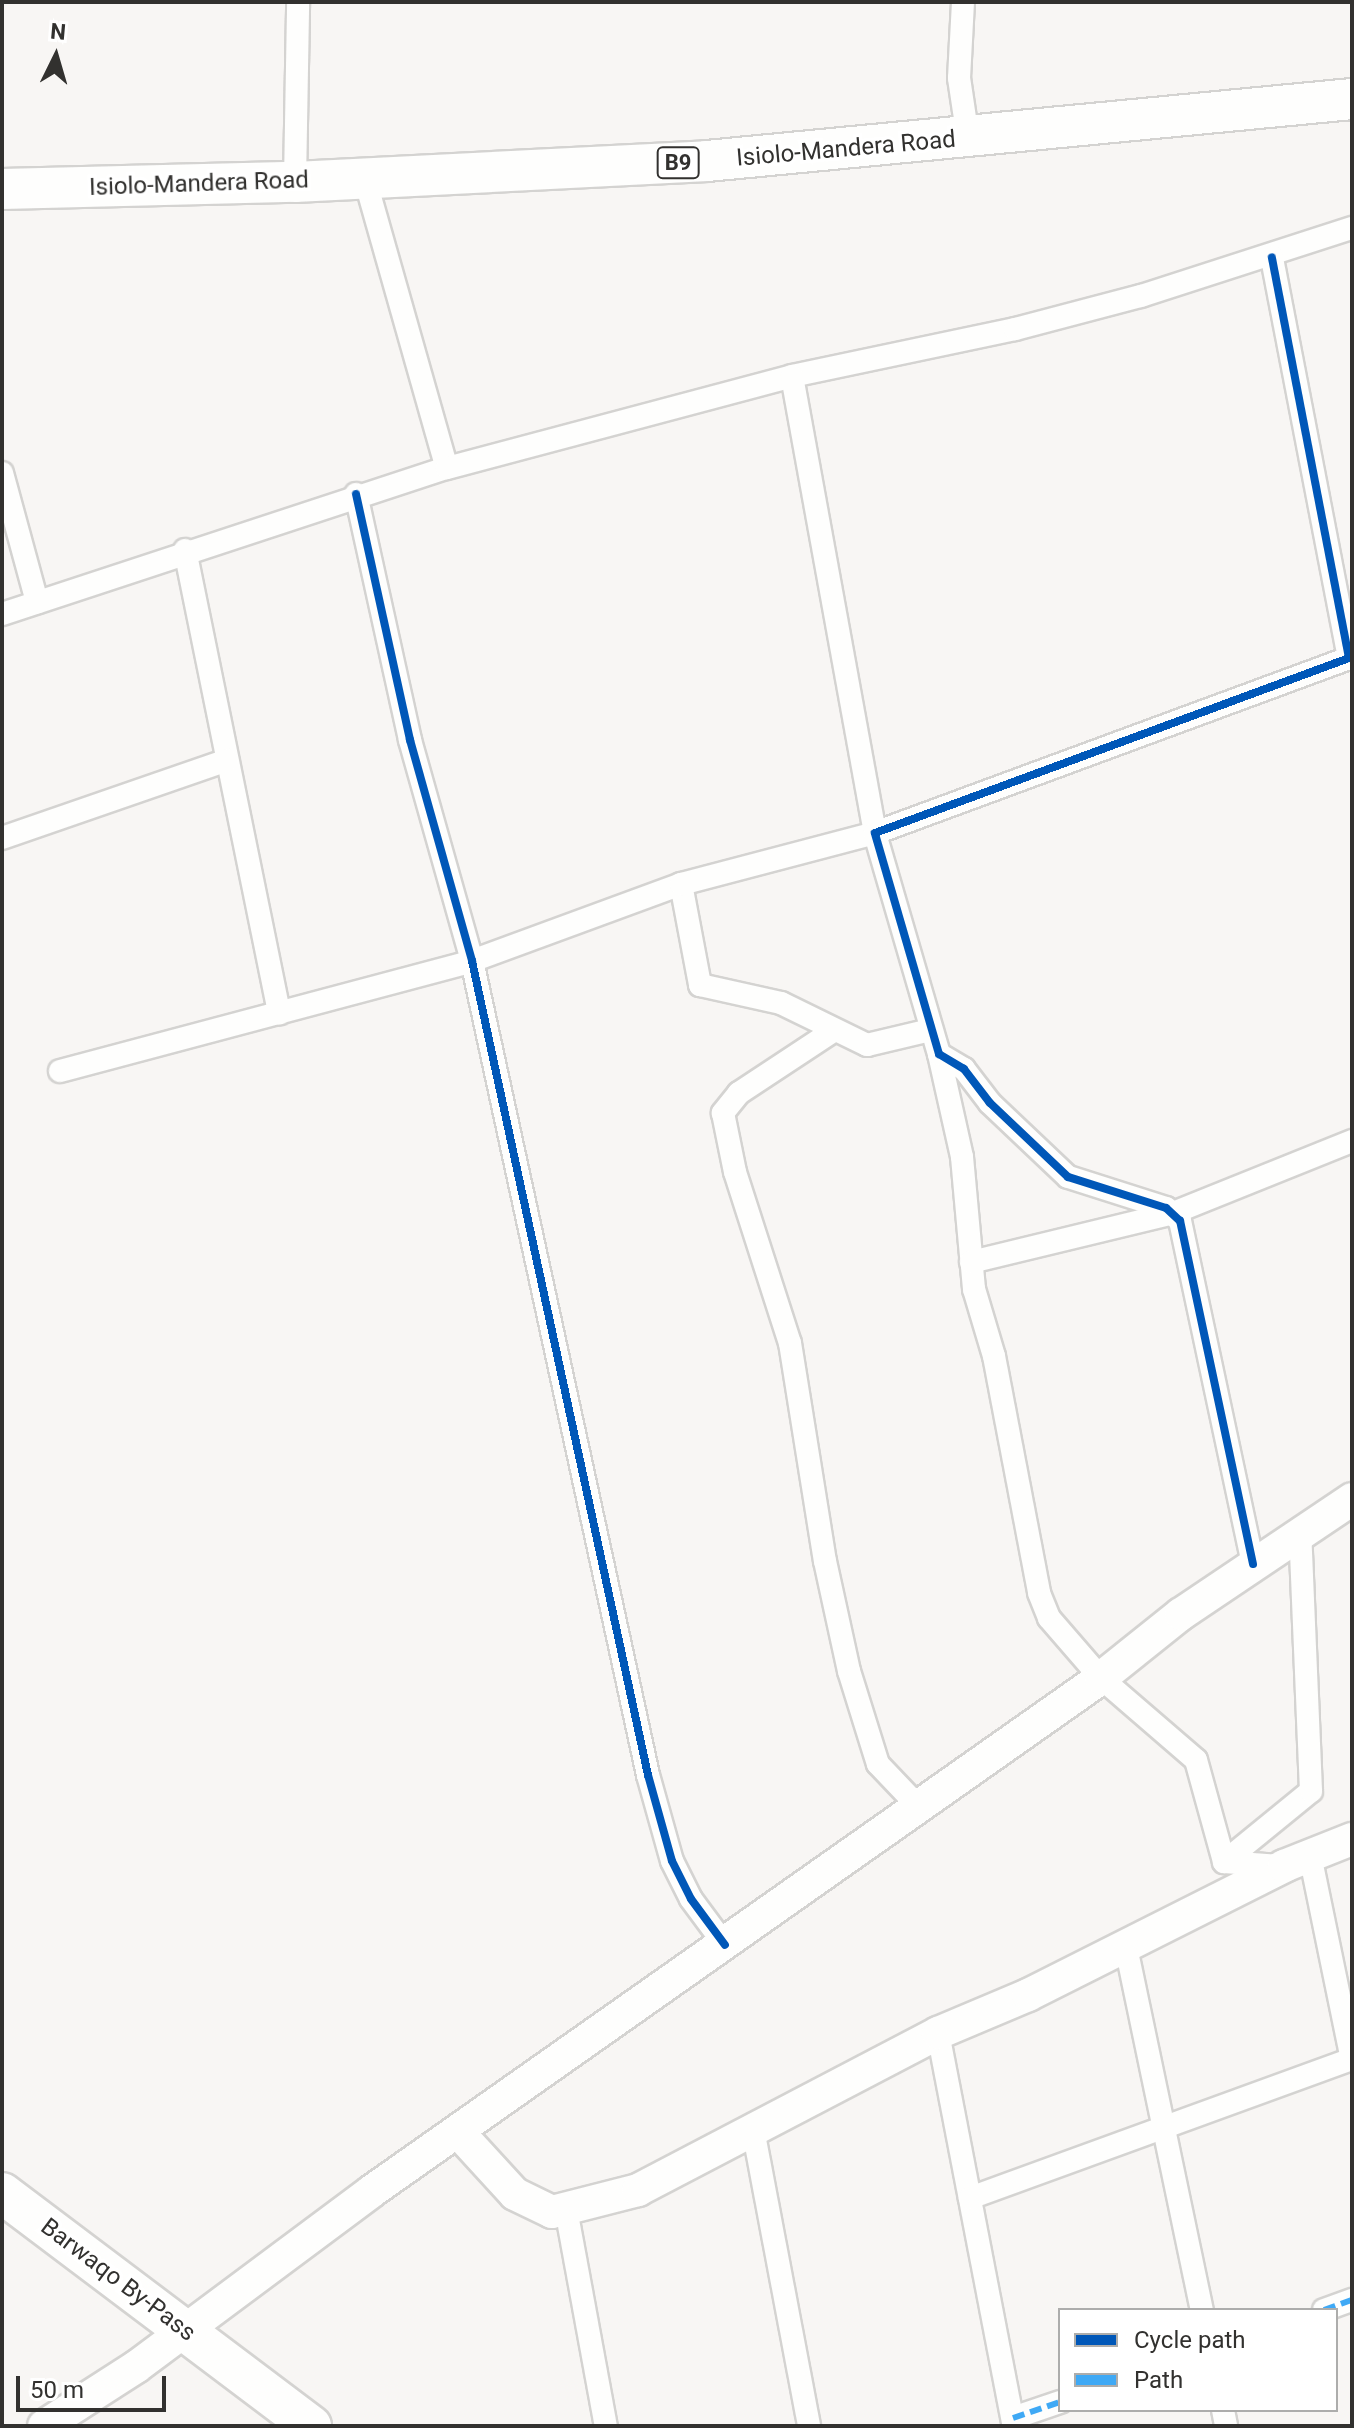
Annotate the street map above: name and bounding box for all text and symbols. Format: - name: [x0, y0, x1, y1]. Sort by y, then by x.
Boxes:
- north arrow: [16, 16, 96, 96]
- text: N: [49, 18, 67, 45]
- street label: Isiolo-Mandera Road: [735, 125, 957, 173]
- road number: B9: [656, 145, 700, 181]
- street label: Isiolo-Mandera Road: [89, 166, 309, 202]
- street label: Barwaqo By-Pass: [35, 2212, 201, 2348]
- legend: [1058, 2308, 1338, 2412]
- text: Cycle path: [1134, 2326, 1246, 2354]
- scale bar: [20, 2360, 170, 2410]
- text: Path: [1134, 2366, 1183, 2394]
- text: 50 m: [30, 2376, 84, 2404]

